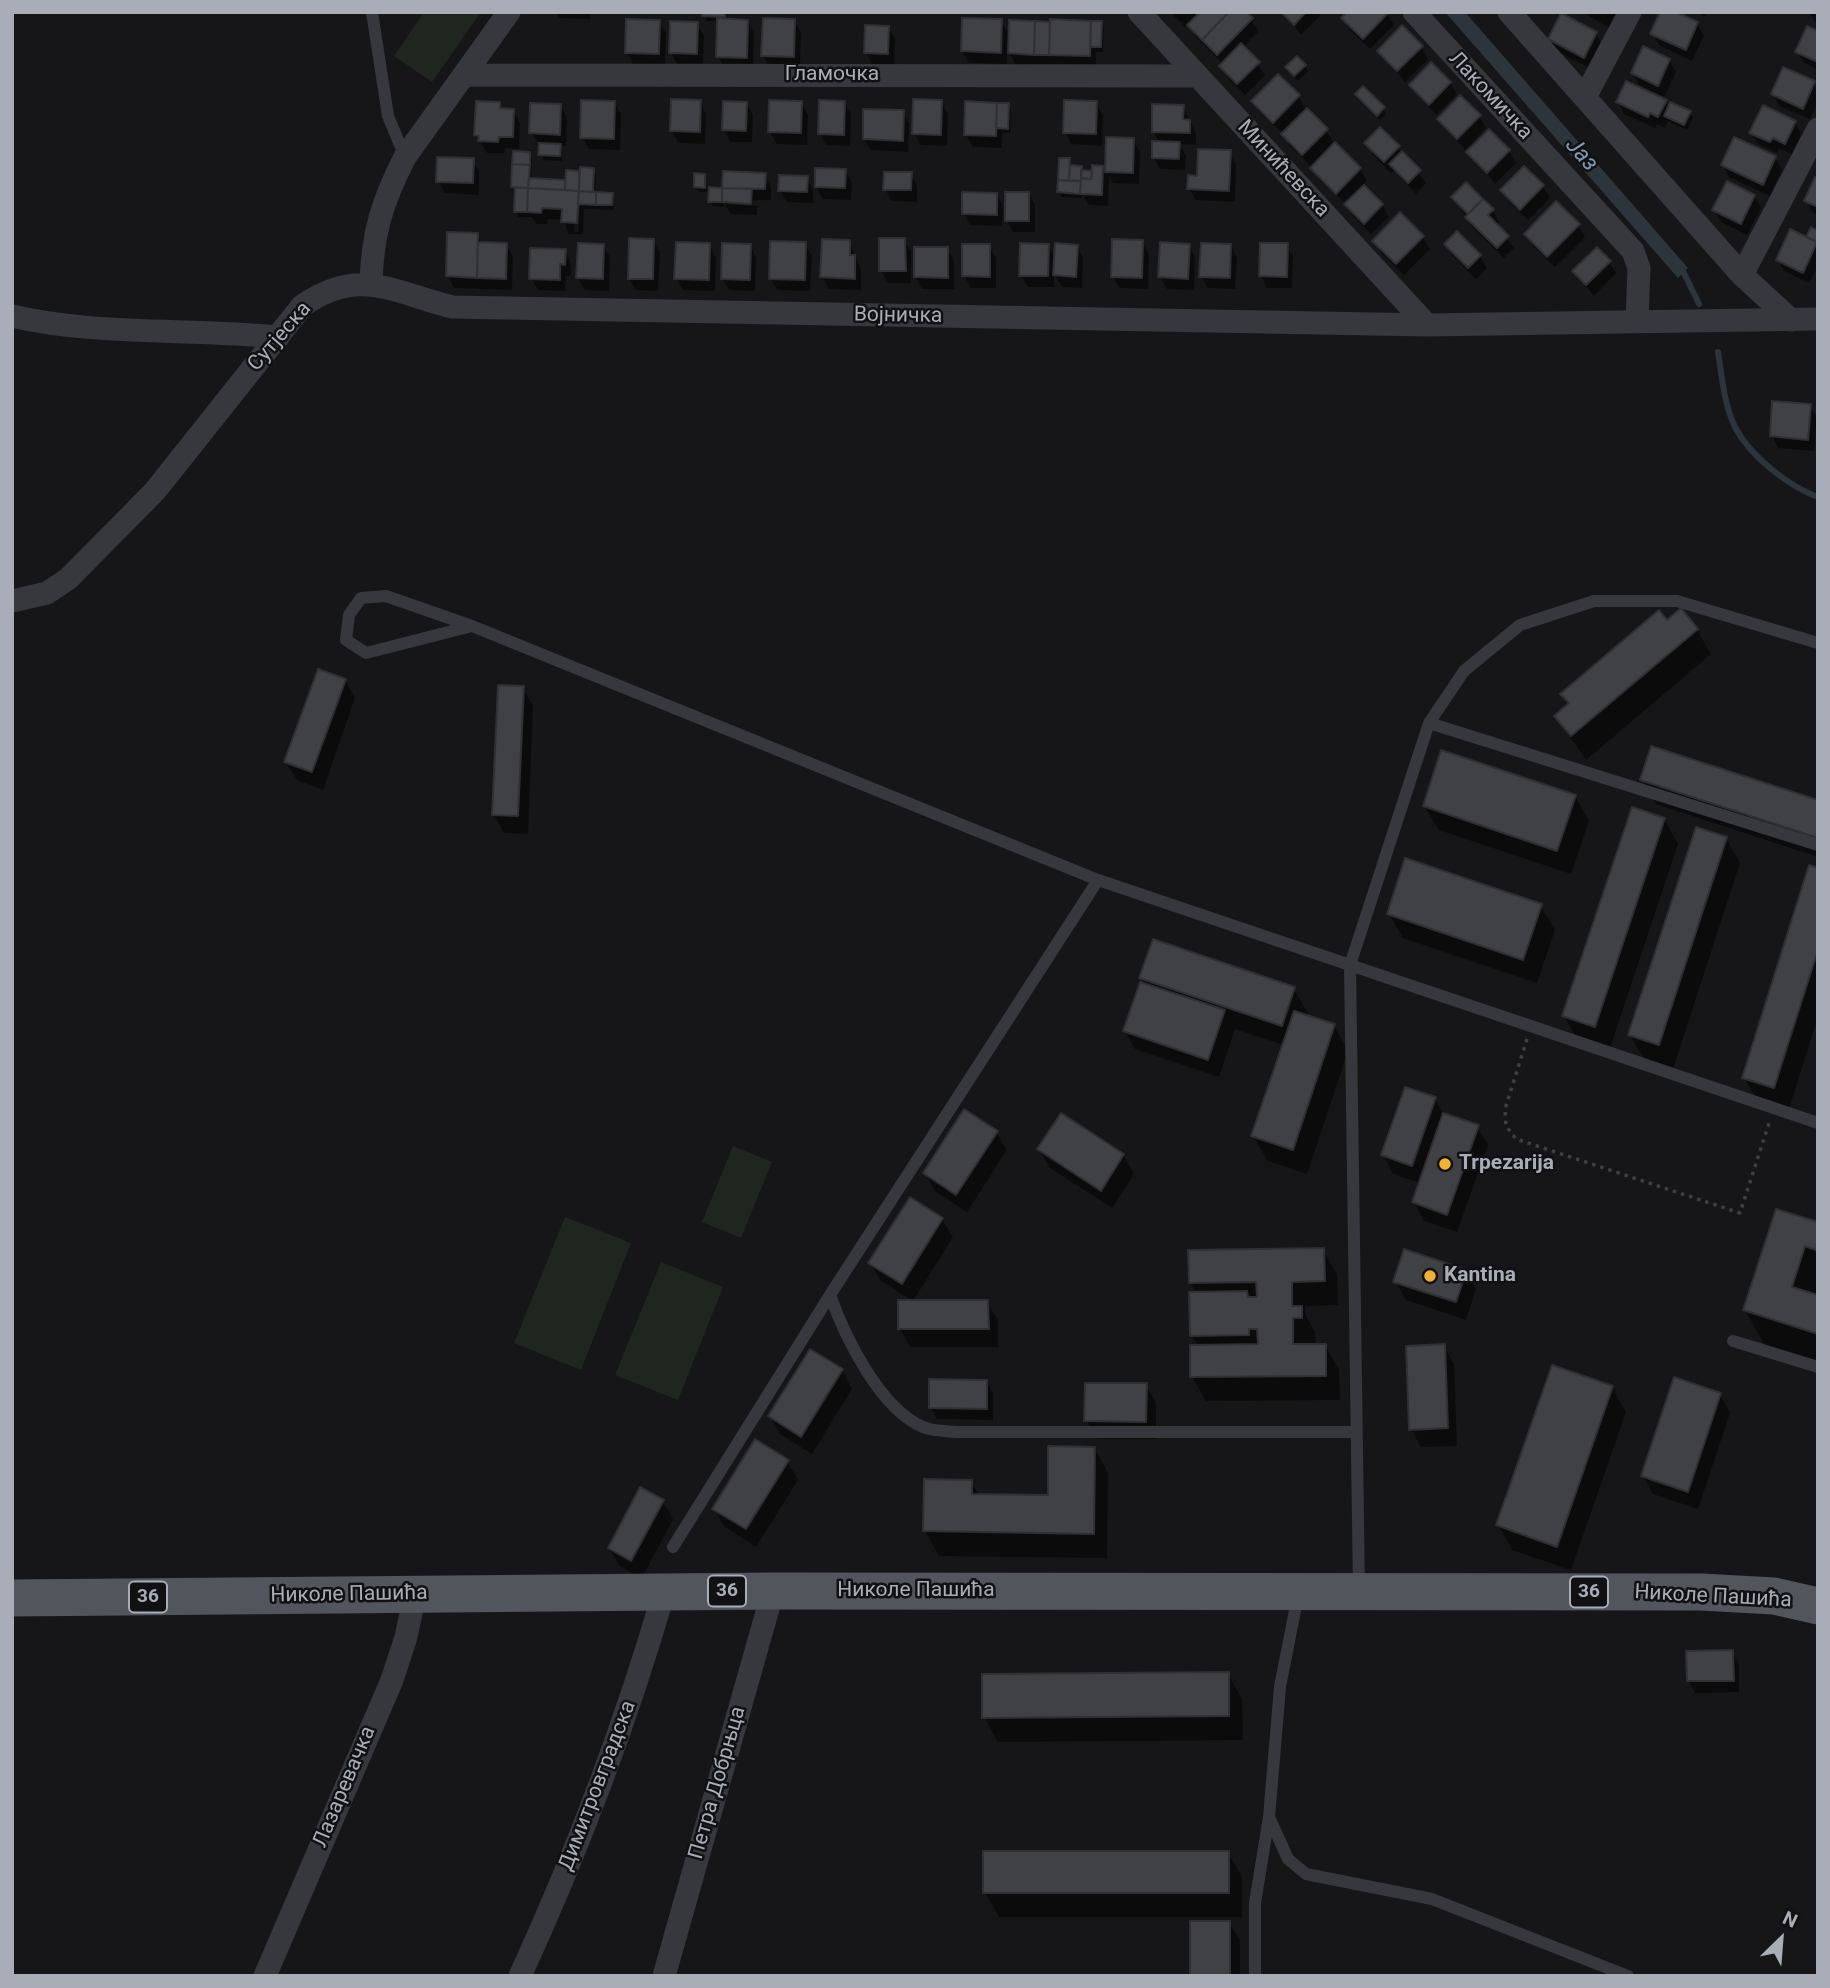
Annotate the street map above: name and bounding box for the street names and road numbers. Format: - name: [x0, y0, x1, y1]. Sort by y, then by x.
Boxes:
- street label: Лакомичка: [1443, 47, 1537, 145]
- street label: Гламочка: [785, 62, 879, 88]
- street label: Минићевска: [1232, 115, 1334, 223]
- street label: Сутјеска: [243, 297, 317, 377]
- street label: Војничка: [854, 303, 942, 329]
- road number: 36: [708, 1576, 746, 1606]
- road number: 36: [1570, 1576, 1608, 1608]
- street label: Николе Пашића: [837, 1578, 995, 1604]
- street label: Николе Пашића: [1634, 1580, 1792, 1614]
- street label: Николе Пашића: [270, 1581, 428, 1609]
- road number: 36: [129, 1582, 167, 1612]
- street label: Димитровградска: [554, 1697, 642, 1875]
- street label: Петра Добрњца: [684, 1704, 752, 1862]
- street label: Лазаревачка: [308, 1723, 382, 1851]

